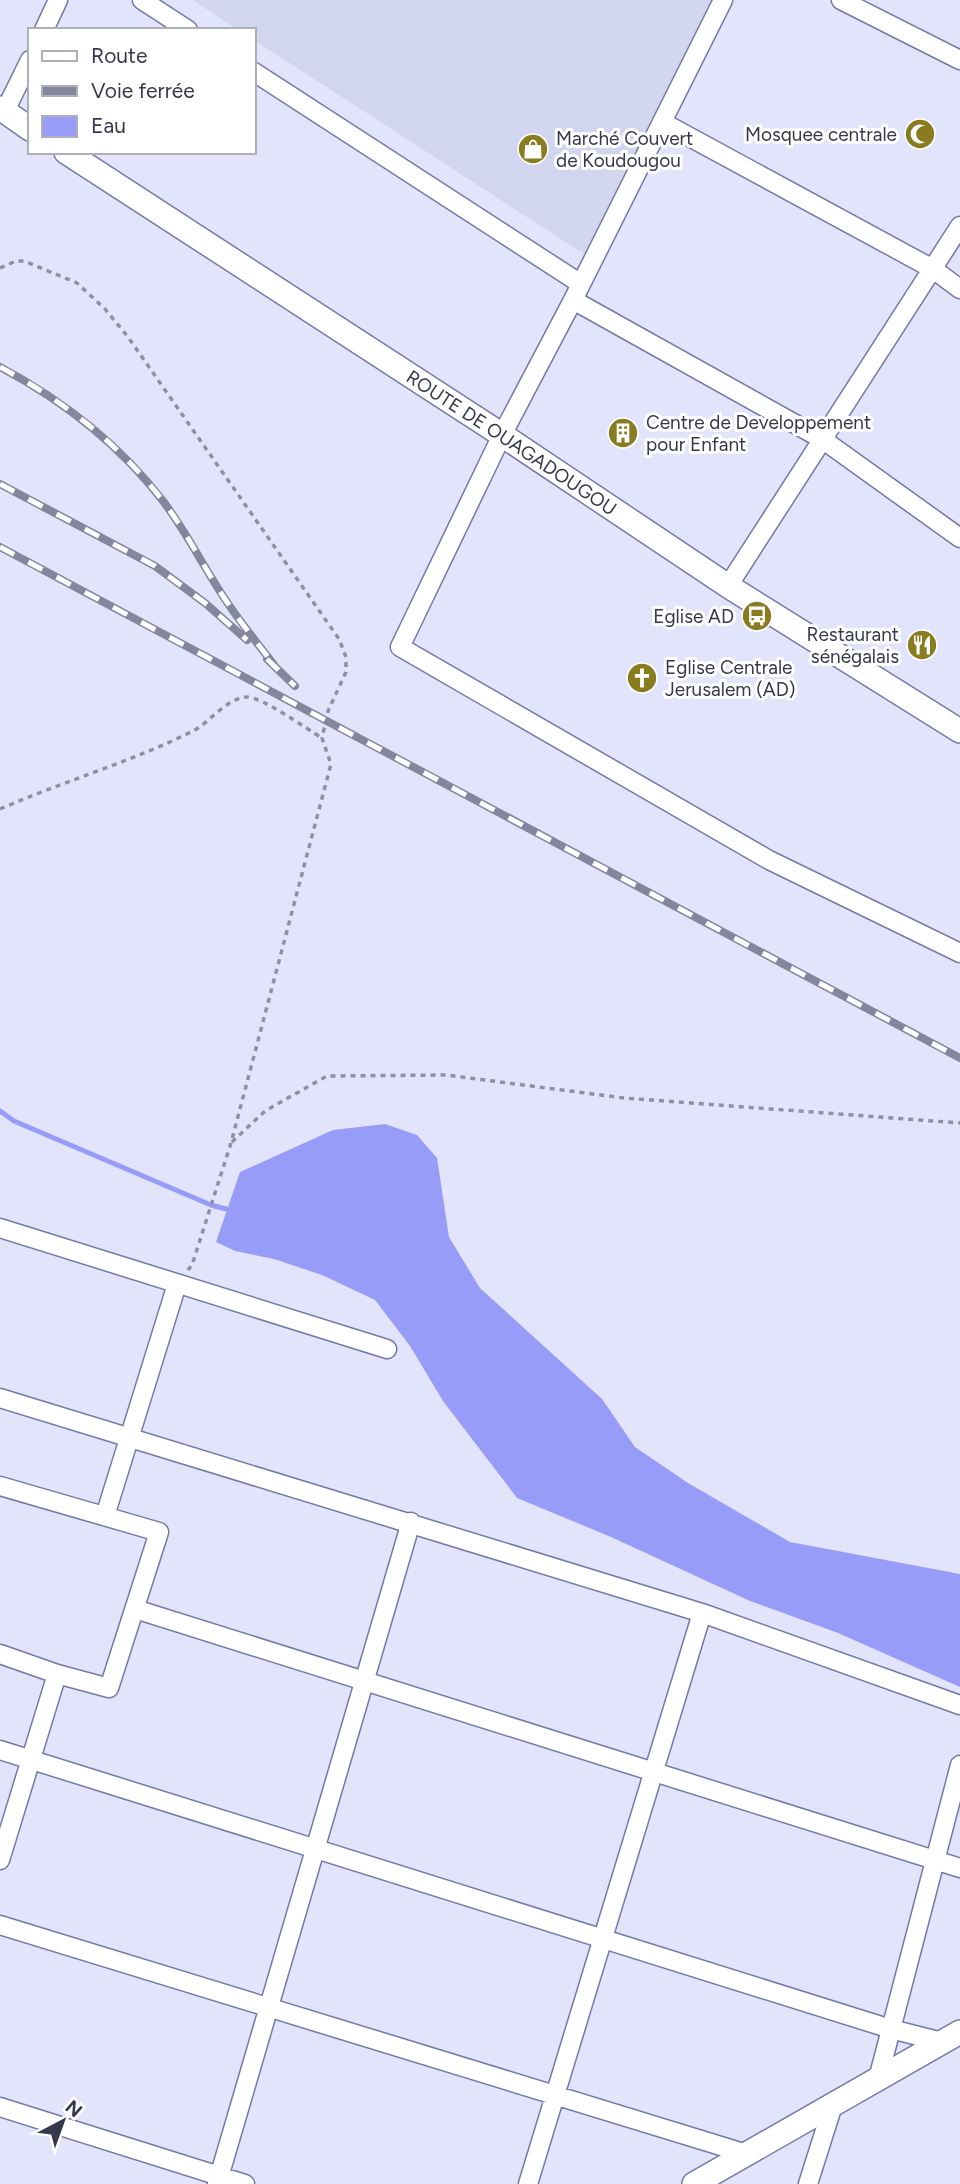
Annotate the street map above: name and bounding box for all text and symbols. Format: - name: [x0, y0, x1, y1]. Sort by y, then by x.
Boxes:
- legend: [28, 28, 256, 154]
- text: Route: [91, 43, 147, 68]
- text: Voie ferrée: [91, 78, 195, 103]
- text: Eau: [91, 113, 126, 138]
- mosque icon: Mosquee centrale: [903, 117, 937, 151]
- place label: Mosquee centrale: [745, 123, 897, 146]
- place label: Marché Couvert de Koudougou: [556, 127, 693, 172]
- shop icon: Marché Couvert de Koudougou: [516, 132, 550, 166]
- street label: ROUTE DE OUAGADOUGOU: [402, 365, 621, 520]
- place label: Centre de Developpement pour Enfant: [646, 411, 871, 456]
- building icon: Centre de Developpement pour Enfant: [606, 416, 640, 450]
- bus stop icon: Eglise AD: [740, 599, 774, 633]
- place label: Eglise AD: [653, 605, 734, 628]
- place label: Restaurant sénégalais: [807, 623, 899, 668]
- restaurant icon: Restaurant sénégalais: [905, 628, 939, 662]
- place label: Eglise Centrale Jerusalem (AD): [665, 656, 795, 701]
- church icon: Eglise Centrale Jerusalem (AD): [625, 661, 659, 695]
- north arrow: [28, 2086, 98, 2156]
- text: N: [61, 2095, 87, 2122]

